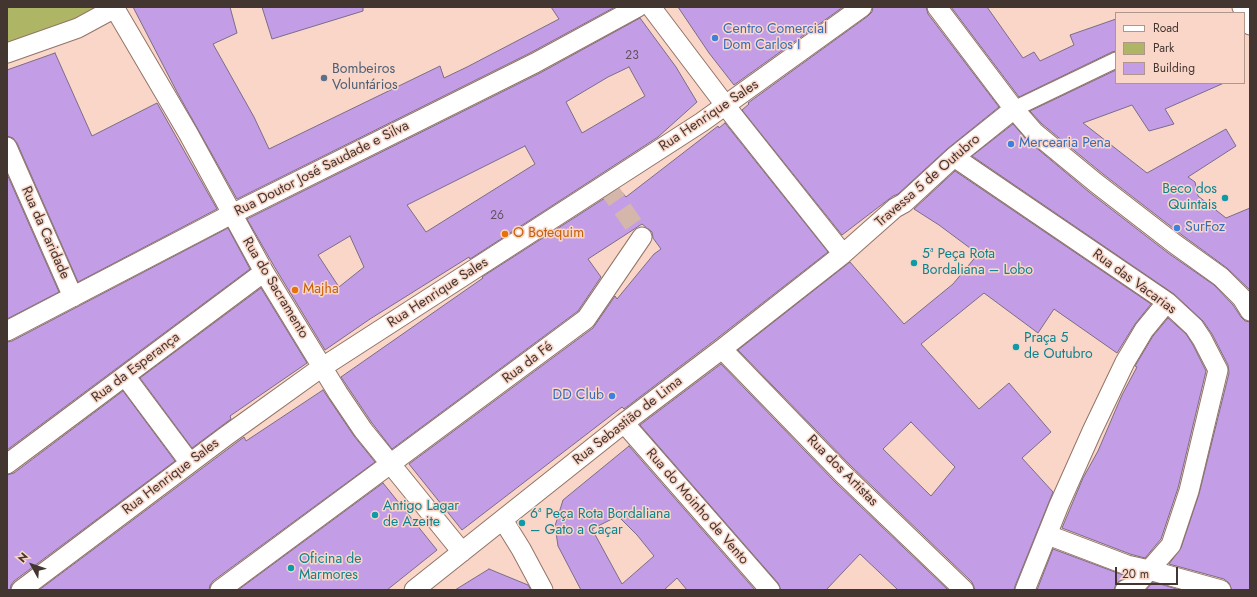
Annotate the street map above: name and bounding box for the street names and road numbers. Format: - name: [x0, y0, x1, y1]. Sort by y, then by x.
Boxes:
- street label: Rua Henrique Sales: [656, 77, 762, 155]
- street label: Rua Doutor José Saudade e Silva: [232, 118, 412, 220]
- street label: Travessa 5 de Outubro: [872, 131, 984, 231]
- street label: Rua da Caridade: [17, 184, 73, 282]
- street label: Rua do Sacramento: [238, 234, 312, 342]
- street label: Rua das Vacarias: [1089, 246, 1179, 318]
- street label: Rua Henrique Sales: [385, 254, 491, 332]
- street label: Rua da Esperança: [89, 329, 183, 407]
- street label: Rua da Fé: [499, 339, 557, 387]
- street label: Rua Sebastião de Lima: [570, 373, 686, 469]
- street label: Rua dos Artistas: [803, 432, 881, 510]
- street label: Rua Henrique Sales: [119, 435, 223, 519]
- street label: Rua do Moinho de Vento: [642, 446, 752, 568]

